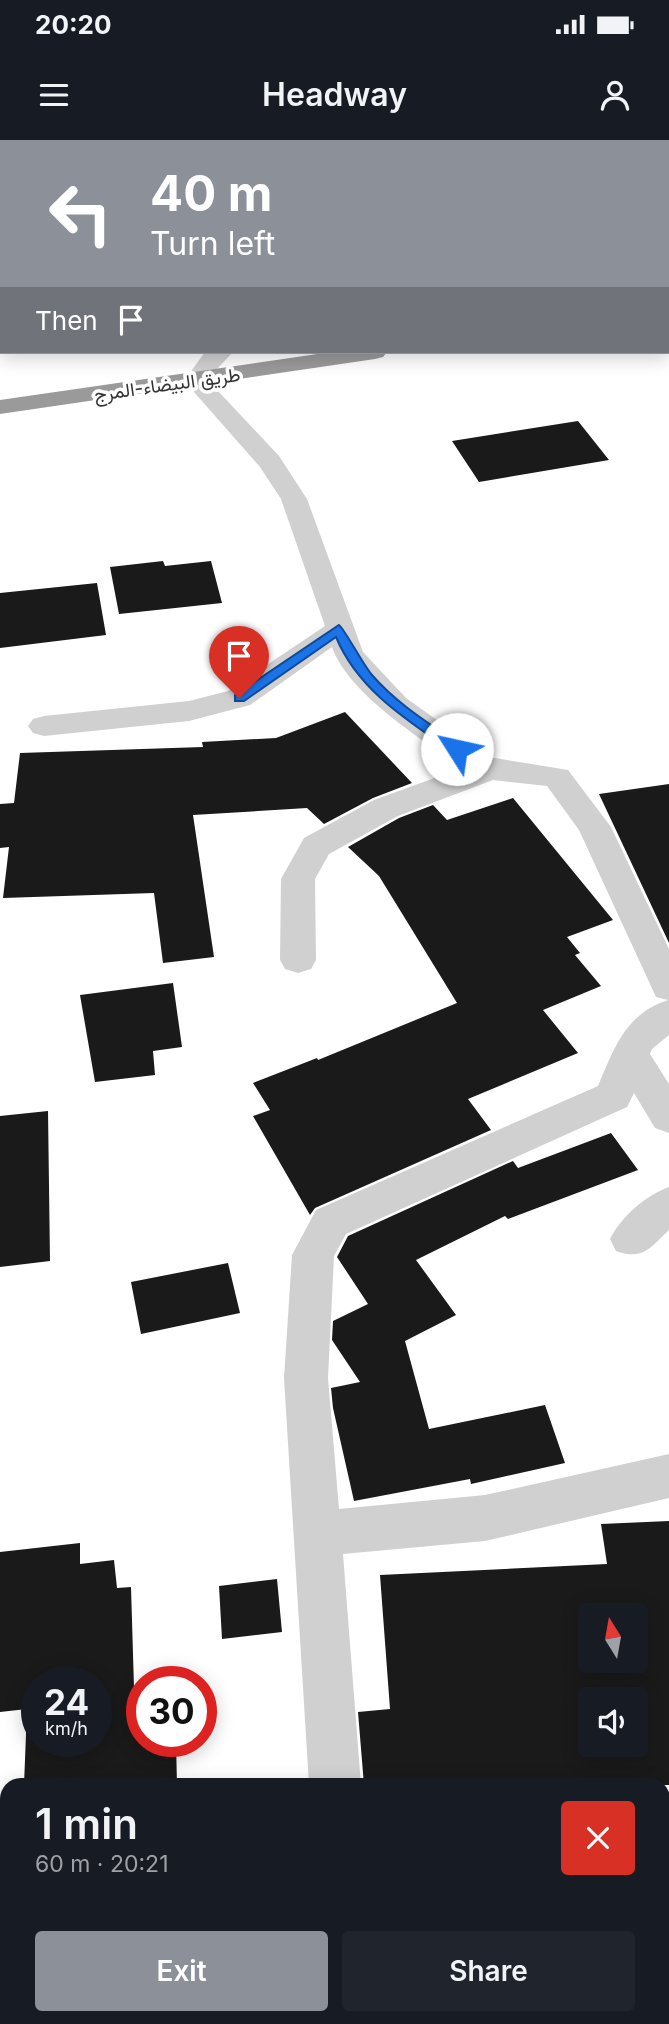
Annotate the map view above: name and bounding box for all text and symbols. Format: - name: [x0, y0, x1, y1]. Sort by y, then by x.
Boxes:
- text: 20:20: [35, 9, 112, 40]
- text: Headway: [262, 75, 407, 114]
- icon: menu: [35, 76, 73, 114]
- icon: person: [596, 76, 634, 114]
- text: 40 m: [150, 164, 273, 223]
- icon: left: [35, 168, 126, 259]
- text: Turn left: [150, 224, 275, 263]
- icon: arrive: [112, 301, 150, 339]
- text: Then: [35, 305, 98, 336]
- street label: طريق البيضاء-المرج: [92, 363, 242, 407]
- pin: [209, 626, 269, 698]
- icon: arrive: [220, 637, 258, 675]
- position arrow: [420, 712, 494, 786]
- north arrow: [578, 1603, 648, 1673]
- map controls: [578, 1603, 648, 1757]
- speed limit sign: 30: [126, 1666, 217, 1757]
- text: 24: [44, 1681, 89, 1723]
- button: sound: [578, 1687, 648, 1757]
- text: km/h: [45, 1718, 88, 1739]
- text: 1 min: [35, 1798, 138, 1849]
- button: close: [561, 1801, 635, 1875]
- text: 60 m · 20:21: [35, 1850, 169, 1878]
- button: Exit: [35, 1931, 328, 2011]
- button: Share: [342, 1931, 635, 2011]

